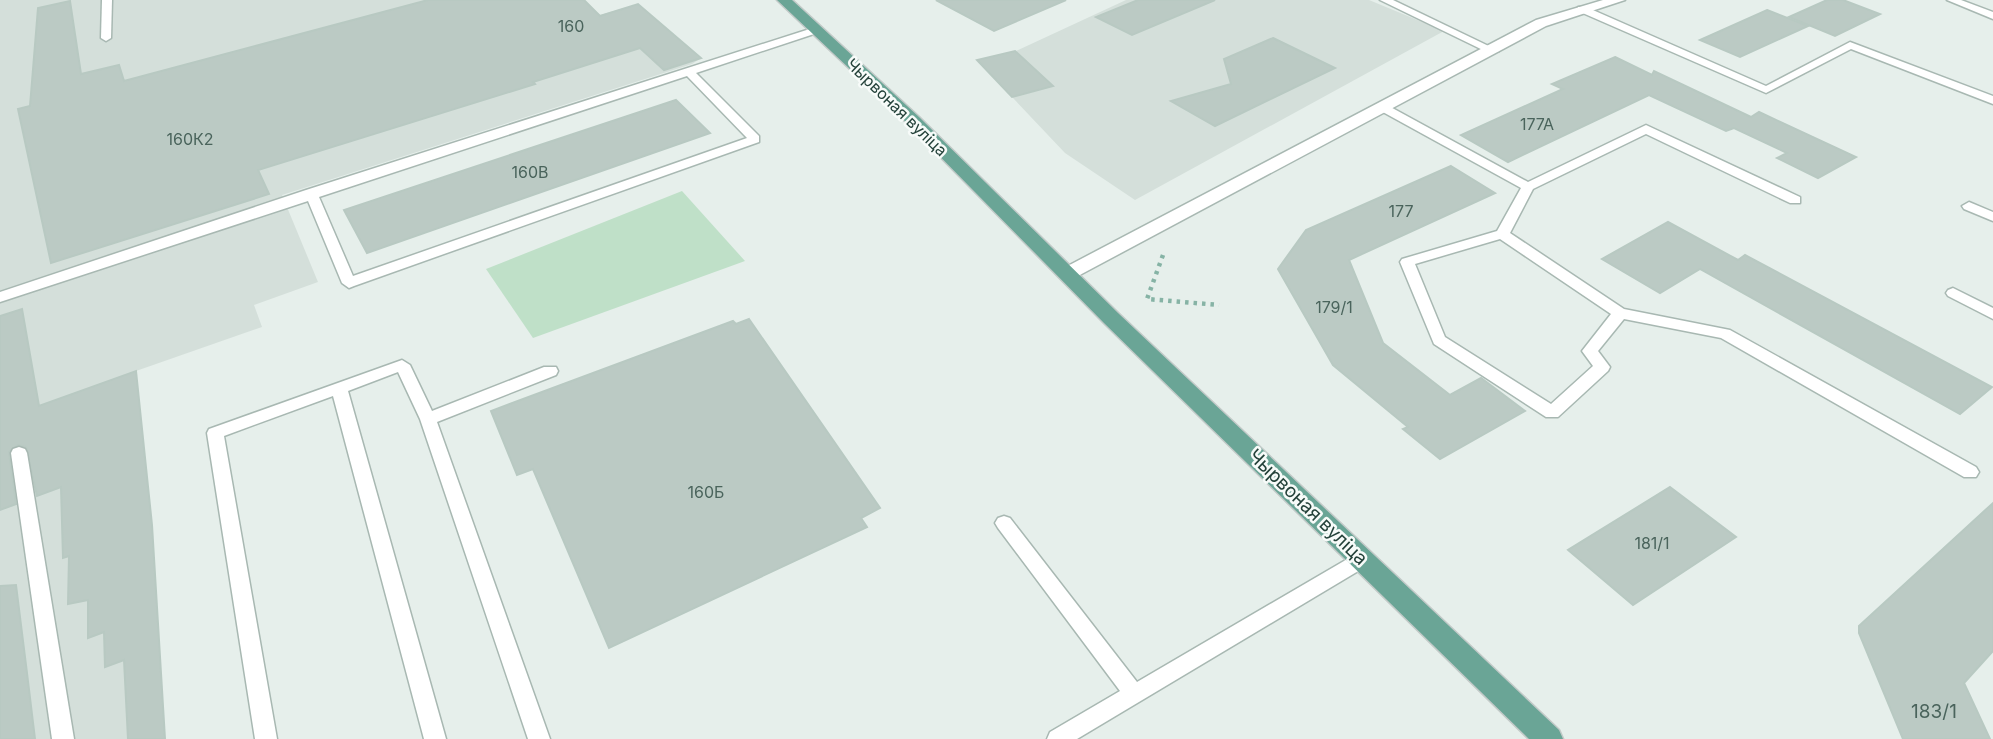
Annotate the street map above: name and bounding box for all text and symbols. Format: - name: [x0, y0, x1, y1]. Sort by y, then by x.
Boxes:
- house number: 160: [558, 16, 584, 36]
- street label: Чырвоная вуліца: [843, 54, 951, 160]
- house number: 177А: [1520, 114, 1554, 134]
- house number: 160К2: [166, 129, 214, 149]
- house number: 160В: [512, 162, 549, 182]
- house number: 177: [1389, 201, 1413, 221]
- house number: 179/1: [1315, 297, 1353, 317]
- street label: Чырвоная вуліца: [1244, 444, 1372, 570]
- house number: 160Б: [688, 482, 724, 502]
- house number: 181/1: [1634, 533, 1670, 553]
- house number: 183/1: [1911, 700, 1957, 723]

